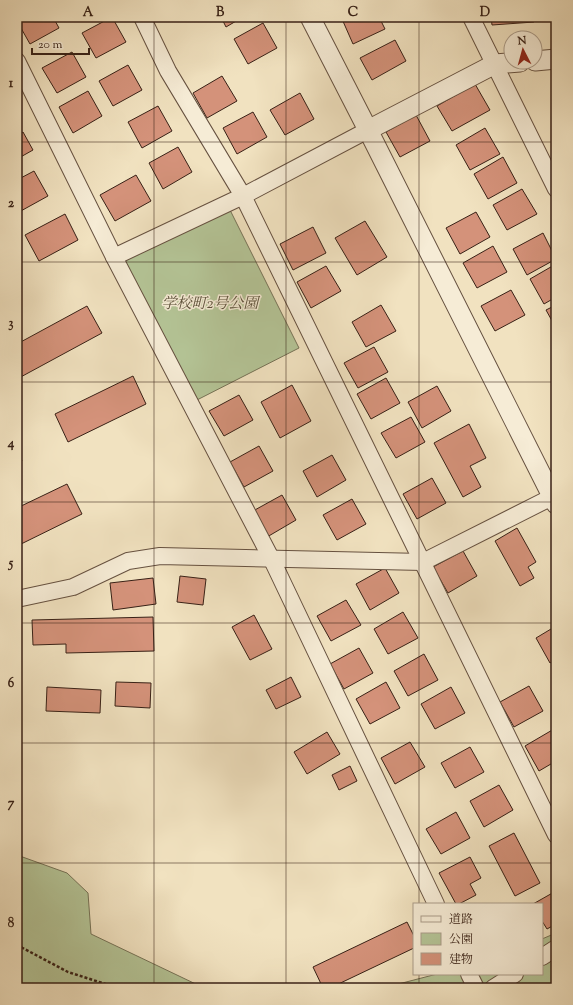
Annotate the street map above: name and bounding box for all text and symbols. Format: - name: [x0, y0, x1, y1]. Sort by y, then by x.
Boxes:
- text: A: [83, 4, 94, 22]
- text: B: [216, 4, 225, 22]
- text: C: [348, 4, 358, 22]
- text: D: [480, 4, 490, 22]
- scale bar: [32, 30, 89, 56]
- north arrow: [503, 30, 543, 70]
- text: N: [516, 33, 527, 50]
- text: 20 m: [38, 36, 63, 54]
- text: 1: [9, 75, 14, 93]
- text: 2: [8, 195, 15, 213]
- park label: 学校町2号公園: [162, 294, 261, 315]
- text: 3: [8, 315, 14, 333]
- text: 4: [7, 435, 15, 453]
- text: 5: [8, 555, 14, 573]
- text: 6: [8, 675, 15, 693]
- text: 7: [8, 795, 15, 813]
- legend: [413, 903, 543, 975]
- text: 道路: [449, 911, 473, 929]
- text: 8: [8, 915, 15, 933]
- text: 公園: [449, 931, 473, 949]
- text: 建物: [449, 951, 473, 969]

